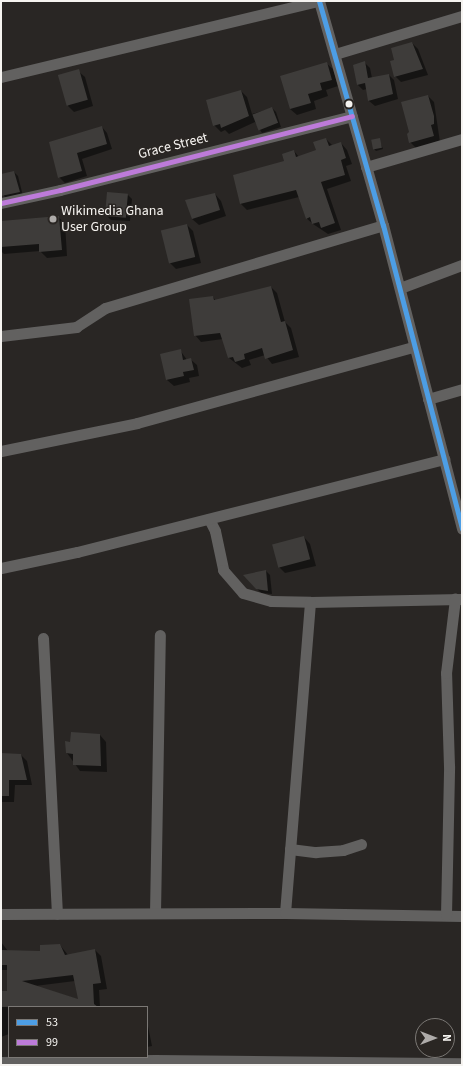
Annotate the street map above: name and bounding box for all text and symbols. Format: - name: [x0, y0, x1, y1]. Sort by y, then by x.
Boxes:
- unlabelled marker: [344, 99, 354, 109]
- street label: Grace Street: [136, 129, 210, 163]
- place label: Wikimedia Ghana User Group: [61, 203, 163, 236]
- marker: Wikimedia Ghana User Group: [48, 214, 58, 224]
- legend: [8, 1006, 148, 1058]
- text: 53: [46, 1014, 58, 1031]
- north arrow: [415, 1018, 455, 1058]
- text: 99: [46, 1034, 58, 1051]
- text: N: [439, 1034, 454, 1042]

